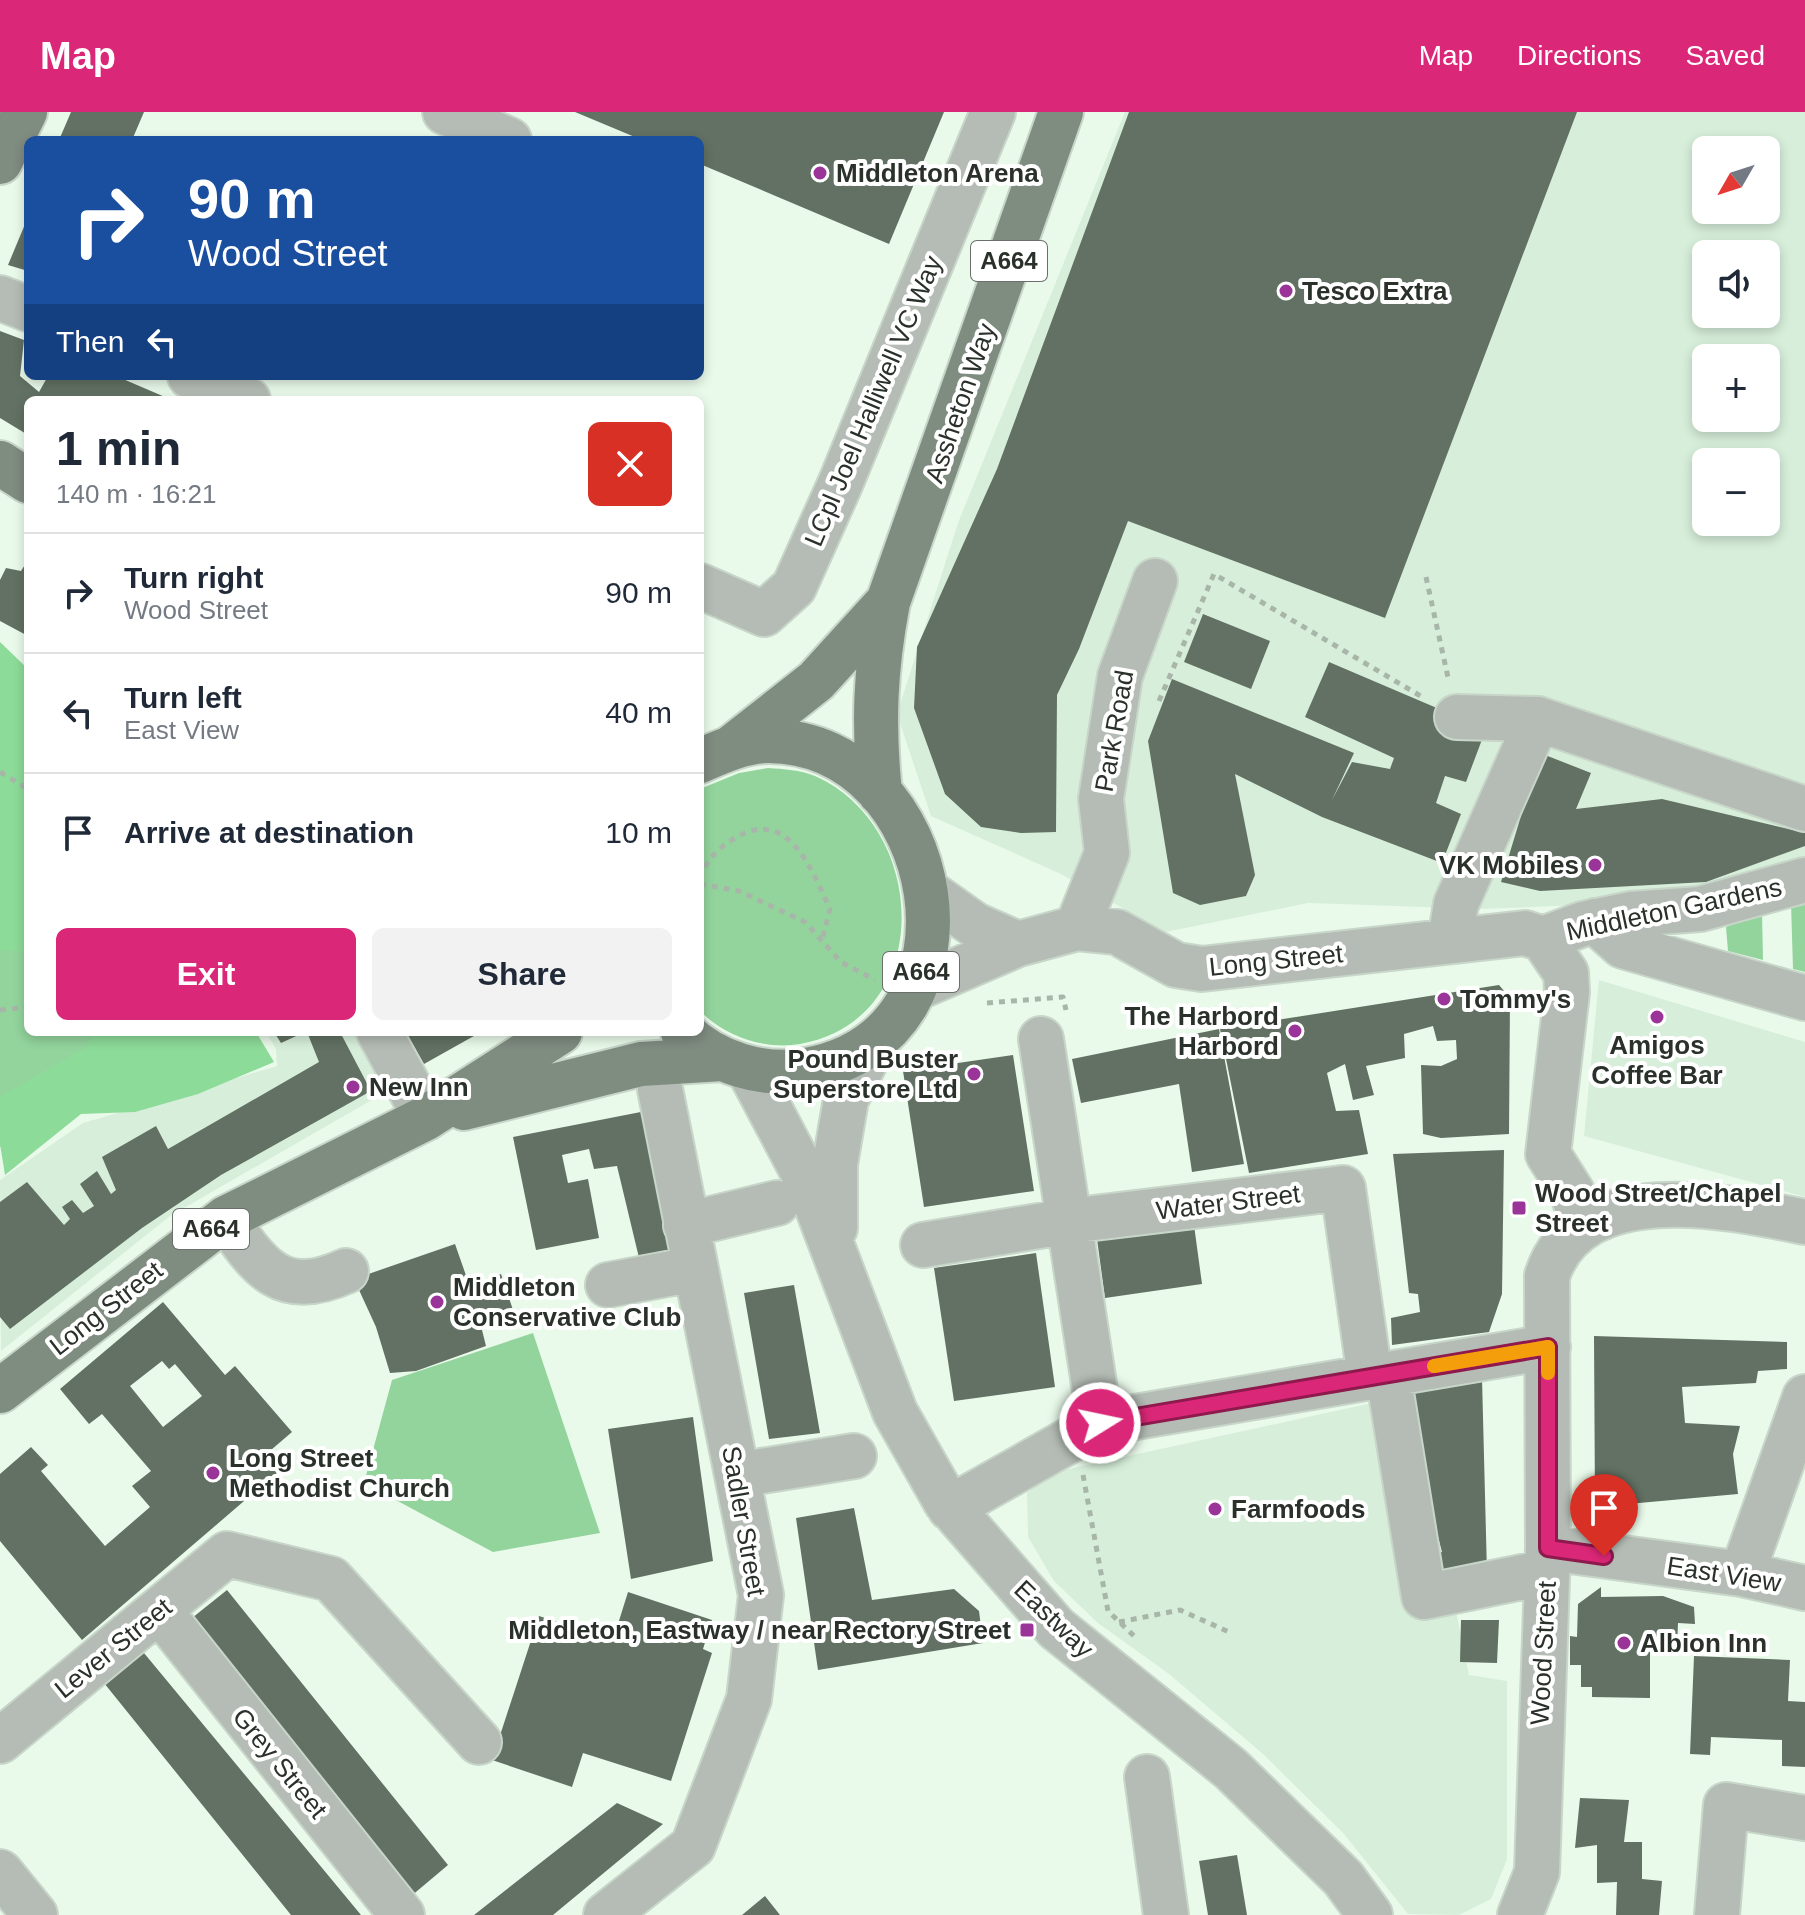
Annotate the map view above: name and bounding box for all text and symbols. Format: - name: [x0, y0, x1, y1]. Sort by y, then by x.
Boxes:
- text: Map: [40, 35, 116, 77]
- text: Map: [1419, 40, 1473, 71]
- text: Directions: [1517, 40, 1642, 71]
- text: Saved: [1686, 40, 1765, 71]
- north arrow: [1692, 136, 1780, 224]
- map controls: [1692, 136, 1780, 536]
- place label: Middleton Arena: [836, 158, 1039, 188]
- marker: Middleton Arena: [811, 164, 829, 182]
- text: 90 m: [188, 167, 316, 230]
- icon: right: [56, 168, 160, 272]
- text: Wood Street: [188, 233, 387, 274]
- button: sound: [1692, 240, 1780, 328]
- road number: A664: [971, 241, 1047, 281]
- street label: LCpl Joel Halliwell VC Way: [798, 251, 948, 551]
- place label: Tesco Extra: [1302, 276, 1448, 306]
- marker: Tesco Extra: [1277, 282, 1295, 300]
- street label: Assheton Way: [919, 319, 1001, 487]
- icon: left: [140, 320, 184, 364]
- text: Then: [56, 325, 124, 358]
- button: +: [1692, 344, 1780, 432]
- text: 1 min: [56, 422, 181, 475]
- button: close: [588, 422, 672, 506]
- button: −: [1692, 448, 1780, 536]
- text: 140 m · 16:21: [56, 479, 216, 509]
- text: Turn right: [124, 561, 263, 594]
- icon: right: [56, 571, 100, 615]
- text: 90 m: [605, 576, 672, 609]
- text: Wood Street: [124, 595, 268, 625]
- street label: Park Road: [1089, 668, 1139, 794]
- text: Turn left: [124, 681, 242, 714]
- icon: left: [56, 691, 100, 735]
- text: 40 m: [605, 696, 672, 729]
- text: East View: [124, 715, 239, 745]
- icon: arrive: [56, 811, 100, 855]
- text: Arrive at destination: [124, 816, 414, 849]
- text: 10 m: [605, 816, 672, 849]
- place label: VK Mobiles: [1439, 850, 1579, 880]
- marker: VK Mobiles: [1586, 856, 1604, 874]
- street label: Middleton Gardens: [1563, 871, 1785, 947]
- button: Exit: [56, 928, 356, 1020]
- button: Share: [372, 928, 672, 1020]
- street label: Long Street: [1208, 938, 1345, 982]
- road number: A664: [883, 952, 959, 992]
- place label: Tommy's: [1460, 984, 1571, 1014]
- marker: Tommy's: [1435, 990, 1453, 1008]
- place label: The Harbord Harbord: [1124, 1001, 1279, 1061]
- marker: Amigos Coffee Bar: [1648, 1008, 1666, 1026]
- marker: The Harbord Harbord: [1286, 1022, 1304, 1040]
- place label: Amigos Coffee Bar: [1591, 1030, 1723, 1090]
- place label: Pound Buster Superstore Ltd: [773, 1044, 958, 1104]
- marker: Pound Buster Superstore Ltd: [965, 1065, 983, 1083]
- place label: New Inn: [369, 1072, 469, 1102]
- marker: New Inn: [344, 1078, 362, 1096]
- street label: Water Street: [1154, 1178, 1303, 1226]
- place label: Wood Street/Chapel Street: [1535, 1178, 1782, 1238]
- marker: Wood Street/Chapel Street: [1510, 1199, 1528, 1217]
- road number: A664: [173, 1209, 249, 1249]
- street label: Long Street: [44, 1254, 169, 1361]
- place label: Middleton Conservative Club: [453, 1272, 681, 1332]
- marker: Middleton Conservative Club: [428, 1293, 446, 1311]
- position arrow: [1058, 1381, 1142, 1465]
- place label: Long Street Methodist Church: [229, 1443, 450, 1503]
- street label: Sadler Street: [716, 1444, 772, 1599]
- marker: Long Street Methodist Church: [204, 1464, 222, 1482]
- pin: [1570, 1474, 1638, 1556]
- icon: arrive: [1582, 1486, 1626, 1530]
- place label: Farmfoods: [1231, 1494, 1365, 1524]
- marker: Farmfoods: [1206, 1500, 1224, 1518]
- street label: East View: [1665, 1550, 1783, 1598]
- street label: Eastway: [1008, 1574, 1100, 1664]
- street label: Wood Street: [1524, 1580, 1562, 1726]
- street label: Lever Street: [49, 1591, 178, 1704]
- place label: Middleton, Eastway / near Rectory Street: [508, 1615, 1011, 1645]
- marker: Middleton, Eastway / near Rectory Street: [1018, 1621, 1036, 1639]
- place label: Albion Inn: [1640, 1628, 1767, 1658]
- marker: Albion Inn: [1615, 1634, 1633, 1652]
- street label: Grey Street: [227, 1702, 334, 1825]

